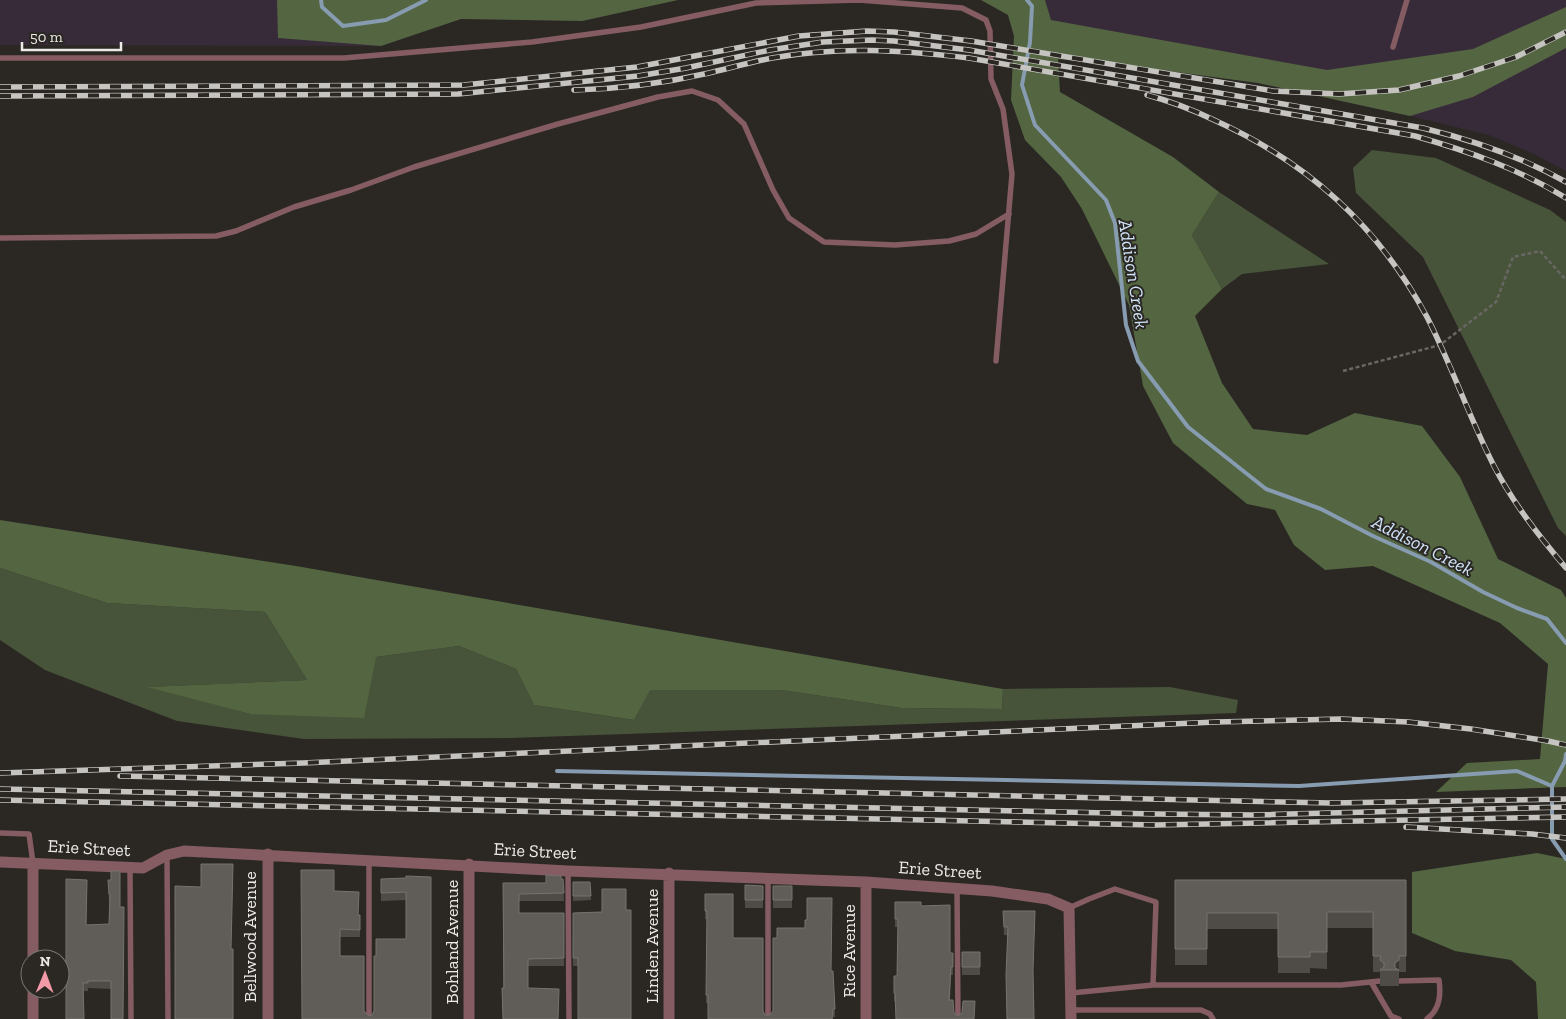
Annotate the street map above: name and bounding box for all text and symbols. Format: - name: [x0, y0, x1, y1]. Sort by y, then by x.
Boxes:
- scale bar: [22, 20, 121, 52]
- text: 50 m: [30, 28, 63, 46]
- water label: Addison Creek: [1113, 217, 1154, 330]
- water label: Addison Creek: [1367, 510, 1477, 581]
- street label: Erie Street: [47, 835, 131, 861]
- street label: Erie Street: [493, 838, 577, 864]
- street label: Erie Street: [898, 856, 983, 884]
- street label: Bellwood Avenue: [239, 871, 261, 1003]
- street label: Bohland Avenue: [441, 880, 463, 1004]
- street label: Linden Avenue: [641, 889, 663, 1003]
- street label: Rice Avenue: [838, 904, 860, 998]
- north arrow: [20, 949, 70, 999]
- text: N: [40, 953, 51, 970]

